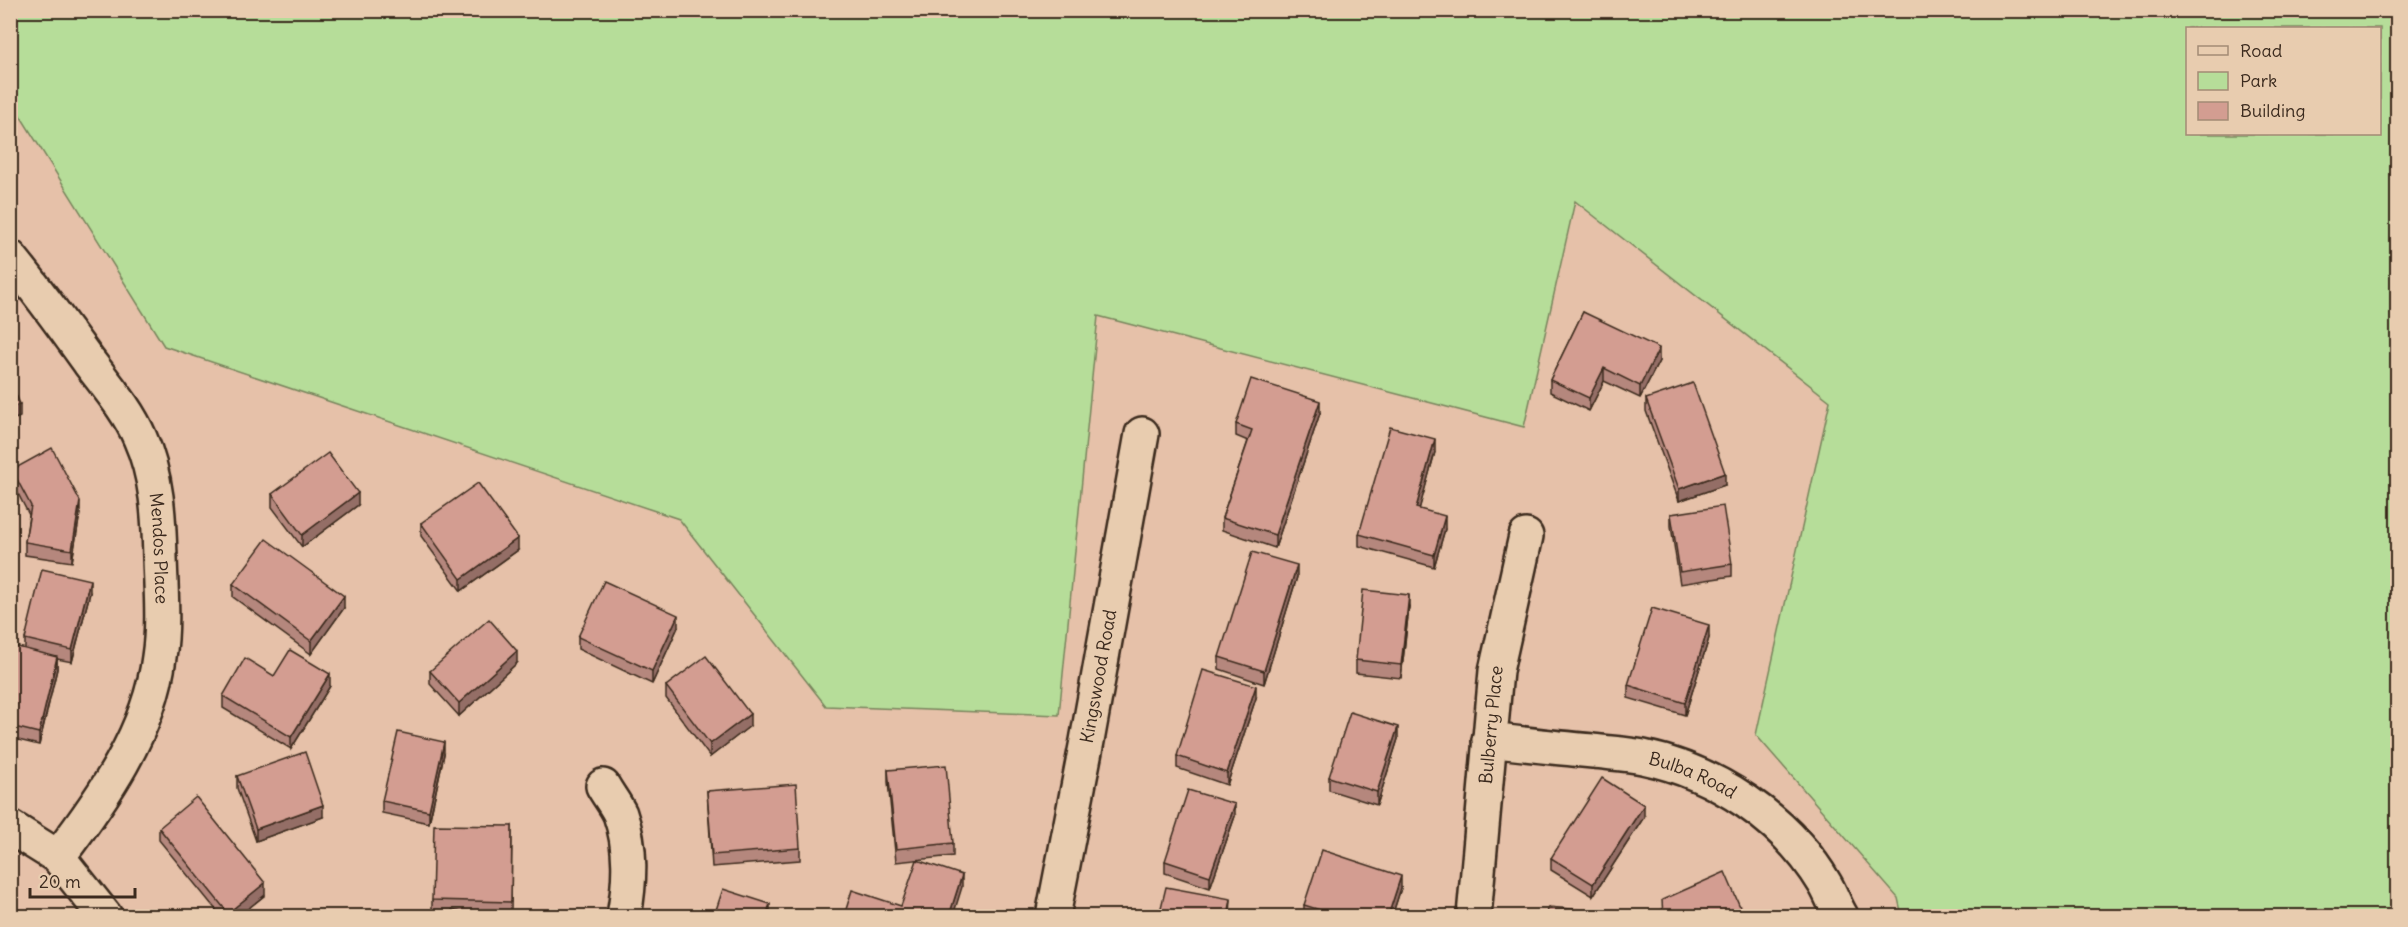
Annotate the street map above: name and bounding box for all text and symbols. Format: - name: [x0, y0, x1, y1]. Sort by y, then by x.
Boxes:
- legend: [2186, 27, 2381, 135]
- text: Road: [2240, 39, 2283, 62]
- text: Park: [2240, 69, 2277, 92]
- text: Building: [2240, 99, 2305, 122]
- street label: Mendos Place: [145, 491, 174, 604]
- street label: Kingswood Road: [1075, 607, 1121, 745]
- street label: Bulberry Place: [1474, 663, 1508, 785]
- street label: Bulba Road: [1647, 747, 1741, 804]
- scale bar: [30, 861, 135, 899]
- text: 20 m: [39, 870, 81, 893]

